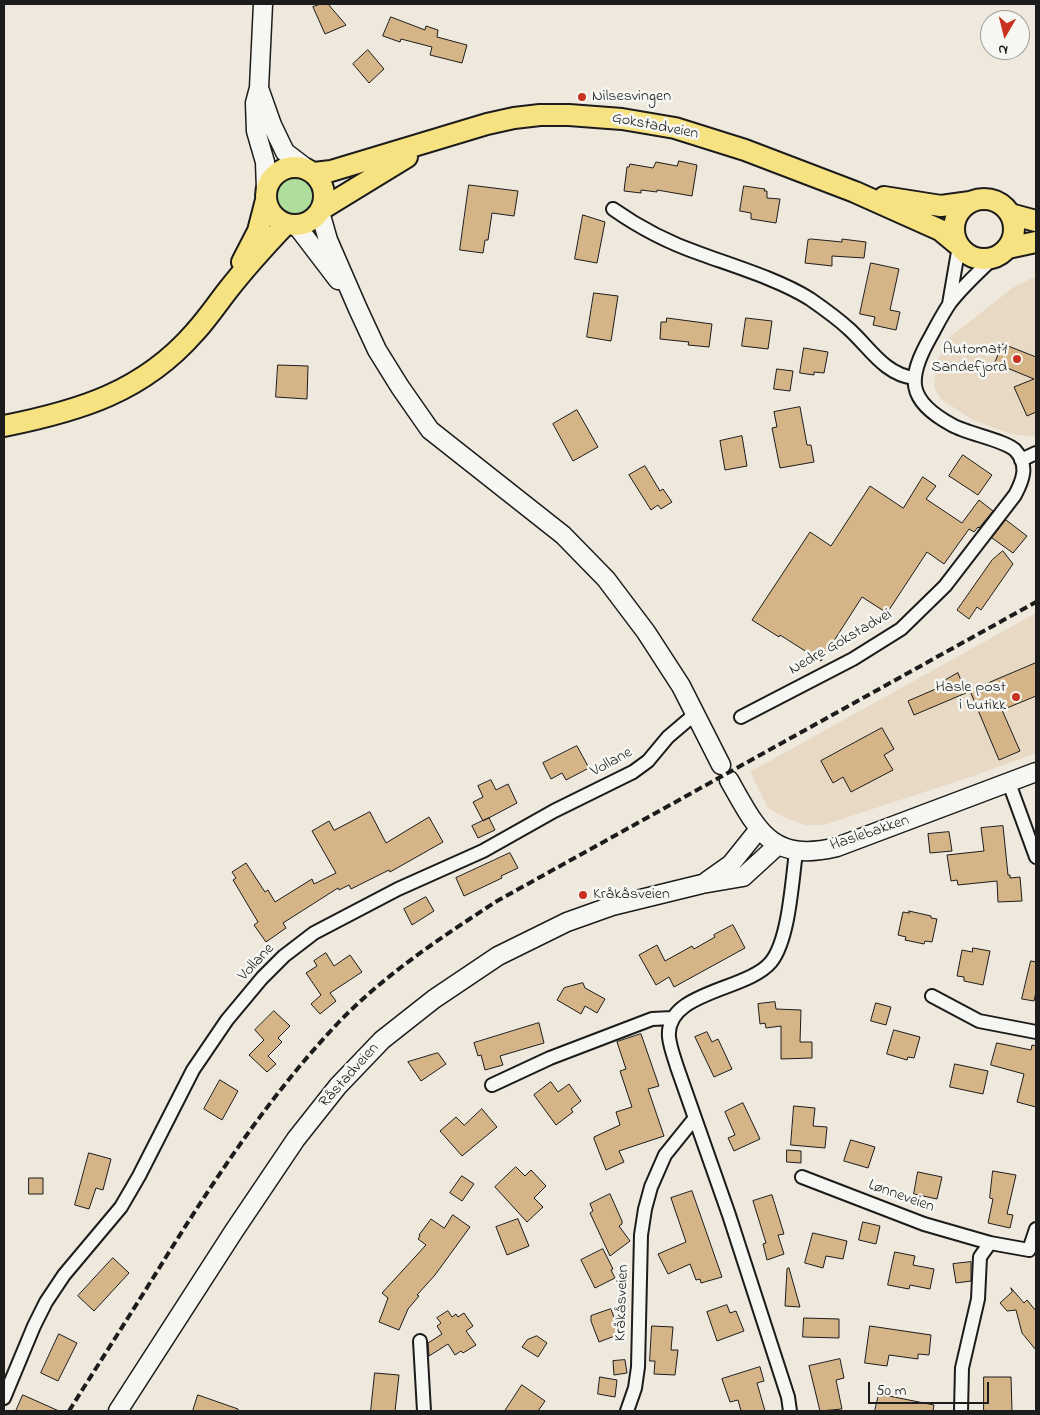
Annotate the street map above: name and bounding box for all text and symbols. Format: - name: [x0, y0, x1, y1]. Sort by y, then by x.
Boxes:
- north arrow: [980, 10, 1030, 60]
- text: N: [997, 38, 1009, 60]
- place label: Nilsesvingen: [592, 87, 671, 107]
- marker: Nilsesvingen: [576, 91, 588, 103]
- street label: Gokstadveien: [610, 109, 700, 145]
- place label: Automat1 Sandefjord: [931, 340, 1007, 378]
- marker: Automat1 Sandefjord: [1011, 353, 1023, 365]
- street label: Nedre Gokstadvei: [786, 606, 896, 680]
- place label: Hasle post i butikk: [936, 678, 1006, 716]
- marker: Hasle post i butikk: [1010, 691, 1022, 703]
- street label: Vollane: [588, 744, 636, 782]
- street label: Haslebakken: [828, 812, 912, 856]
- place label: Kråkåsveien: [593, 885, 670, 905]
- marker: Kråkåsveien: [577, 889, 589, 901]
- street label: Vollane: [235, 940, 279, 986]
- street label: Råstadveien: [316, 1040, 384, 1112]
- street label: Lønneveien: [865, 1176, 937, 1218]
- street label: Kråkåsveien: [612, 1264, 634, 1342]
- scale bar: [870, 1372, 991, 1404]
- text: 50 m: [876, 1380, 906, 1402]

